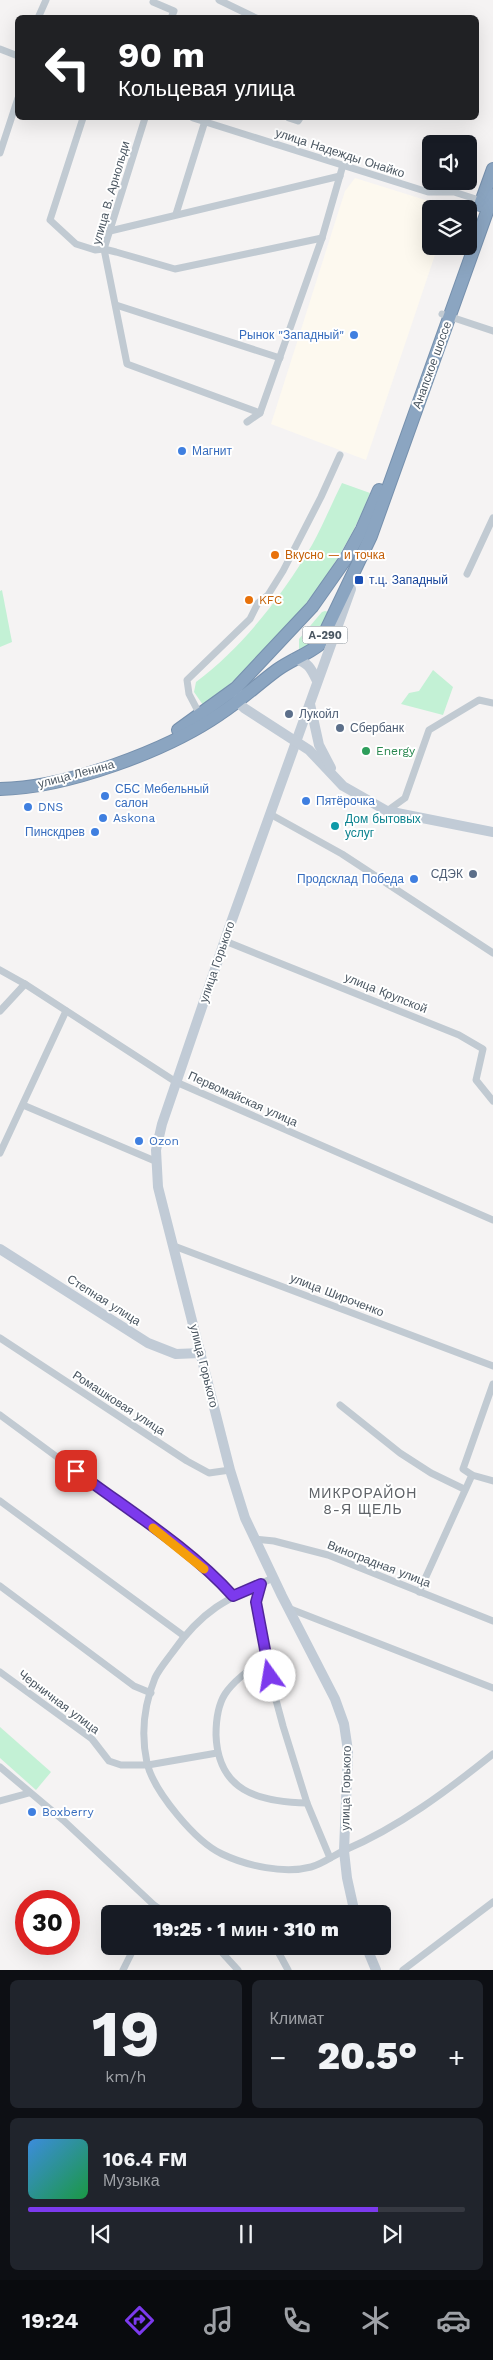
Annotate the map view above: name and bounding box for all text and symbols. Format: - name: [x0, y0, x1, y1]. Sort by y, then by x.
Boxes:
- text: 90 m: [118, 34, 205, 76]
- icon: left: [35, 35, 100, 100]
- text: Кольцевая улица: [118, 76, 295, 101]
- street label: улица Надежды Онайко: [274, 125, 407, 181]
- map controls: [422, 135, 477, 255]
- button: sound: [422, 135, 477, 190]
- street label: улица В. Арнольди: [90, 140, 132, 246]
- button: layers: [422, 200, 477, 255]
- street label: Анапское шоссе: [410, 319, 454, 410]
- place label: Рынок "Западный": [239, 328, 344, 342]
- marker: Рынок "Западный": [348, 329, 360, 341]
- place label: Магнит: [192, 444, 233, 458]
- marker: Магнит: [176, 445, 188, 457]
- place label: Вкусно — и точка: [285, 548, 385, 562]
- marker: Вкусно — и точка: [269, 549, 281, 561]
- place label: т.ц. Западный: [369, 573, 448, 587]
- marker: т.ц. Западный: [353, 574, 365, 586]
- place label: KFC: [259, 593, 282, 607]
- marker: KFC: [243, 594, 255, 606]
- road number: А-290: [302, 626, 348, 644]
- place label: Лукойл: [299, 707, 339, 721]
- marker: Лукойл: [283, 708, 295, 720]
- place label: Сбербанк: [350, 721, 405, 735]
- marker: Сбербанк: [334, 722, 346, 734]
- place label: Energy: [376, 744, 416, 758]
- marker: Energy: [360, 745, 372, 757]
- street label: улица Ленина: [36, 757, 116, 791]
- place label: СБС Мебельный салон: [115, 782, 209, 810]
- marker: СБС Мебельный салон: [99, 790, 111, 802]
- place label: Пятёрочка: [316, 794, 375, 808]
- marker: Пятёрочка: [300, 795, 312, 807]
- place label: DNS: [38, 800, 63, 814]
- marker: DNS: [22, 801, 34, 813]
- place label: Askona: [113, 811, 155, 825]
- marker: Askona: [97, 812, 109, 824]
- place label: Дом бытовых услуг: [345, 812, 421, 840]
- marker: Дом бытовых услуг: [329, 820, 341, 832]
- place label: Пинскдрев: [25, 825, 85, 839]
- marker: Пинскдрев: [89, 826, 101, 838]
- place label: СДЭК: [431, 867, 463, 881]
- marker: СДЭК: [467, 868, 479, 880]
- place label: Продсклад Победа: [297, 872, 404, 886]
- marker: Продсклад Победа: [408, 873, 420, 885]
- street label: улица Горького: [197, 919, 238, 1005]
- street label: улица Крупской: [343, 970, 429, 1016]
- street label: Первомайская улица: [186, 1069, 300, 1130]
- place label: Ozon: [149, 1134, 179, 1148]
- marker: Ozon: [133, 1135, 145, 1147]
- street label: улица Широченко: [288, 1271, 386, 1319]
- street label: Степная улица: [65, 1272, 144, 1328]
- street label: улица Горького: [187, 1323, 221, 1409]
- street label: Ромашковая улица: [70, 1368, 168, 1438]
- pin: [55, 1450, 97, 1492]
- icon: arrive: [62, 1457, 90, 1485]
- district label: МИКРОРАЙОН 8-Я ЩЕЛЬ: [309, 1484, 417, 1517]
- street label: Виноградная улица: [325, 1538, 433, 1590]
- position arrow: [243, 1649, 295, 1701]
- street label: Черничная улица: [16, 1667, 103, 1737]
- street label: улица Горького: [338, 1745, 354, 1831]
- place label: Boxberry: [42, 1805, 94, 1819]
- marker: Boxberry: [26, 1806, 38, 1818]
- speed limit sign: 30: [15, 1890, 80, 1955]
- text: 19:25 · 1 мин · 310 m: [153, 1918, 339, 1941]
- text: 19: [92, 1996, 160, 2072]
- text: Климат: [270, 2009, 324, 2028]
- text: 20.5°: [317, 2034, 417, 2078]
- text: −: [270, 2041, 286, 2074]
- text: +: [448, 2041, 465, 2074]
- text: km/h: [105, 2067, 146, 2086]
- text: 106.4 FM: [103, 2148, 187, 2171]
- text: Музыка: [103, 2171, 160, 2190]
- icon: previous: [87, 2220, 115, 2248]
- icon: pause: [232, 2220, 260, 2248]
- icon: next: [378, 2220, 406, 2248]
- icon: directions: [122, 2303, 157, 2338]
- icon: music: [201, 2303, 236, 2338]
- icon: phone: [279, 2303, 314, 2338]
- icon: climate: [358, 2303, 393, 2338]
- icon: car: [436, 2303, 471, 2338]
- text: 19:24: [22, 2308, 79, 2333]

